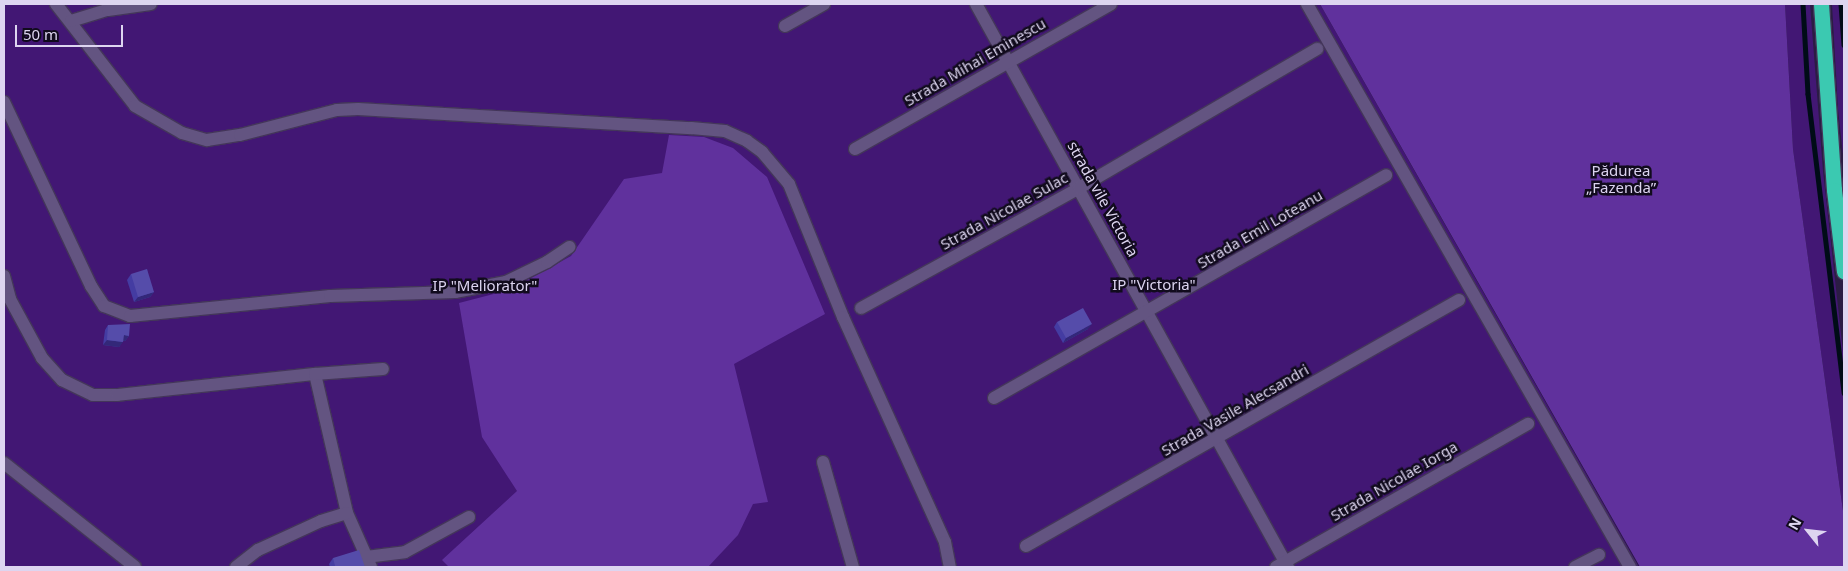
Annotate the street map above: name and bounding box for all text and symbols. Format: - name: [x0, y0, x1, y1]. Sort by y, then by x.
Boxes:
- street label: Strada Mihai Eminescu: [901, 14, 1049, 110]
- scale bar: [18, 15, 125, 47]
- text: 50 m: [23, 24, 58, 44]
- street label: strada vile Victoria: [1064, 138, 1142, 260]
- park label: Pădurea „Fazenda”: [1586, 161, 1656, 196]
- street label: Strada Nicolae Sulac: [937, 169, 1071, 253]
- street label: Strada Emil Loteanu: [1194, 186, 1326, 272]
- park label: IP "Victoria": [1112, 276, 1196, 294]
- park label: IP "Meliorator": [433, 277, 537, 295]
- street label: Strada Vasile Alecsandri: [1158, 360, 1312, 460]
- street label: Strada Nicolae Iorga: [1327, 437, 1461, 525]
- north arrow: [1783, 506, 1833, 556]
- text: N: [1783, 514, 1806, 533]

